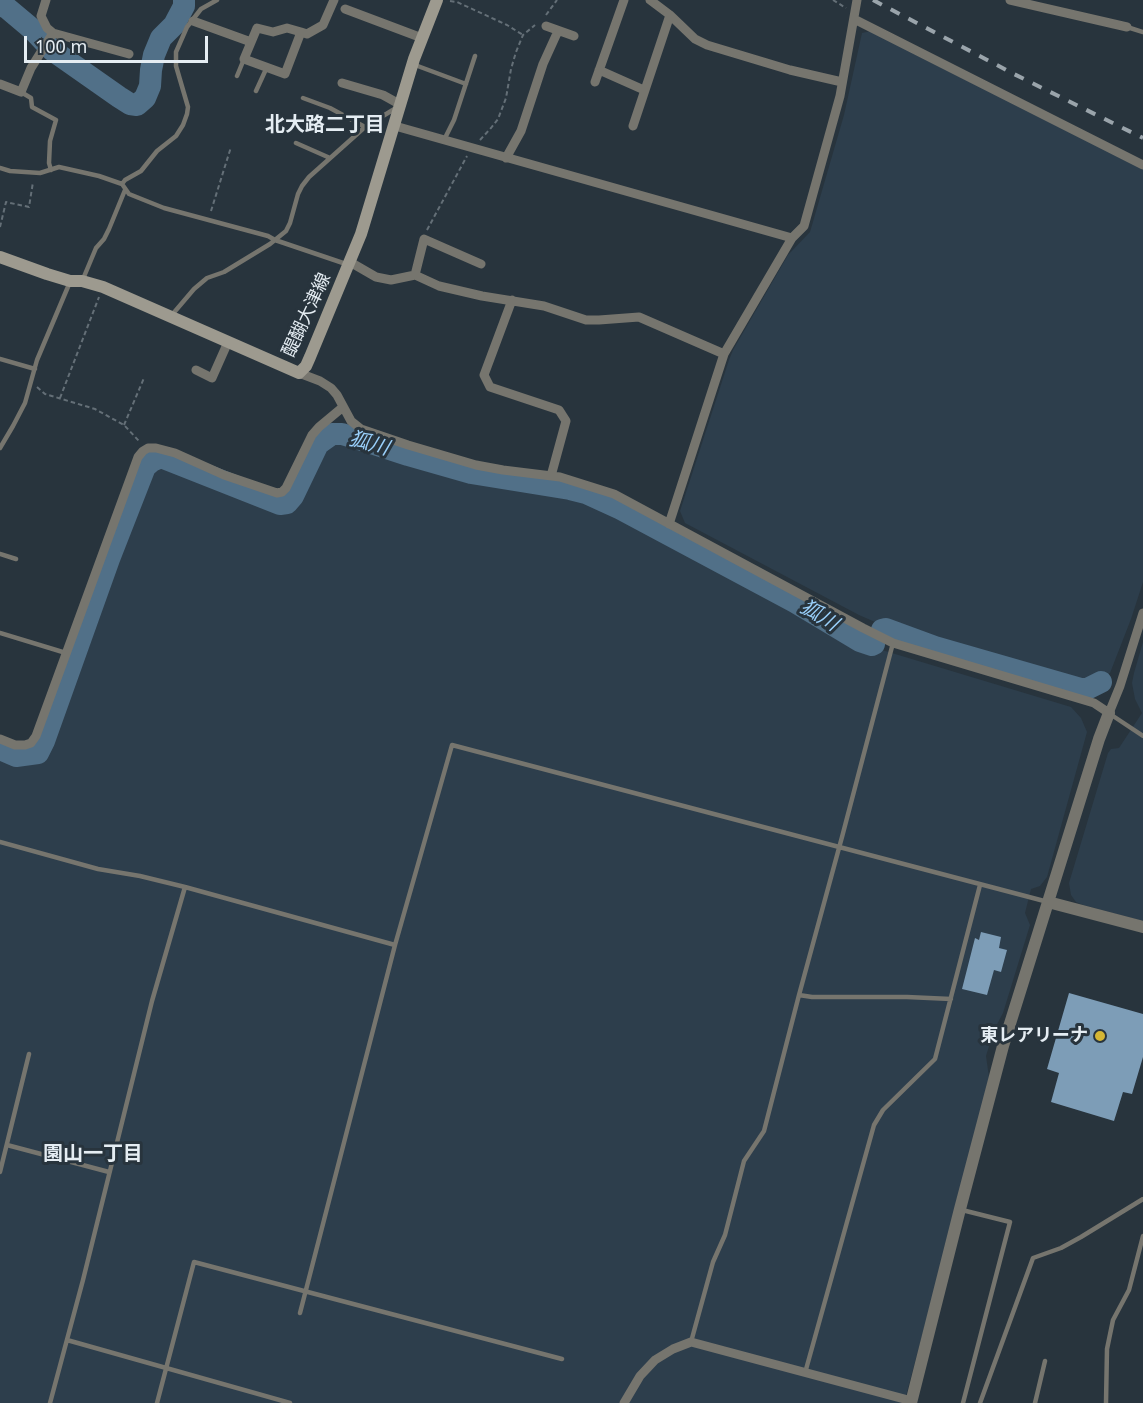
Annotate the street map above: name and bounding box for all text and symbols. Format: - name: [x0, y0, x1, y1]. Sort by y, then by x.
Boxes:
- scale bar: [27, 24, 212, 62]
- text: 100 m: [35, 34, 87, 58]
- district label: 北大路二丁目: [265, 113, 385, 137]
- street label: 醍醐大津線: [278, 270, 336, 360]
- water label: 狐川: [346, 427, 392, 461]
- water label: 狐川: [796, 595, 842, 637]
- place label: 東レアリーナ: [980, 1025, 1088, 1047]
- marker: 東レアリーナ: [1093, 1029, 1107, 1043]
- district label: 園山一丁目: [43, 1142, 143, 1166]

